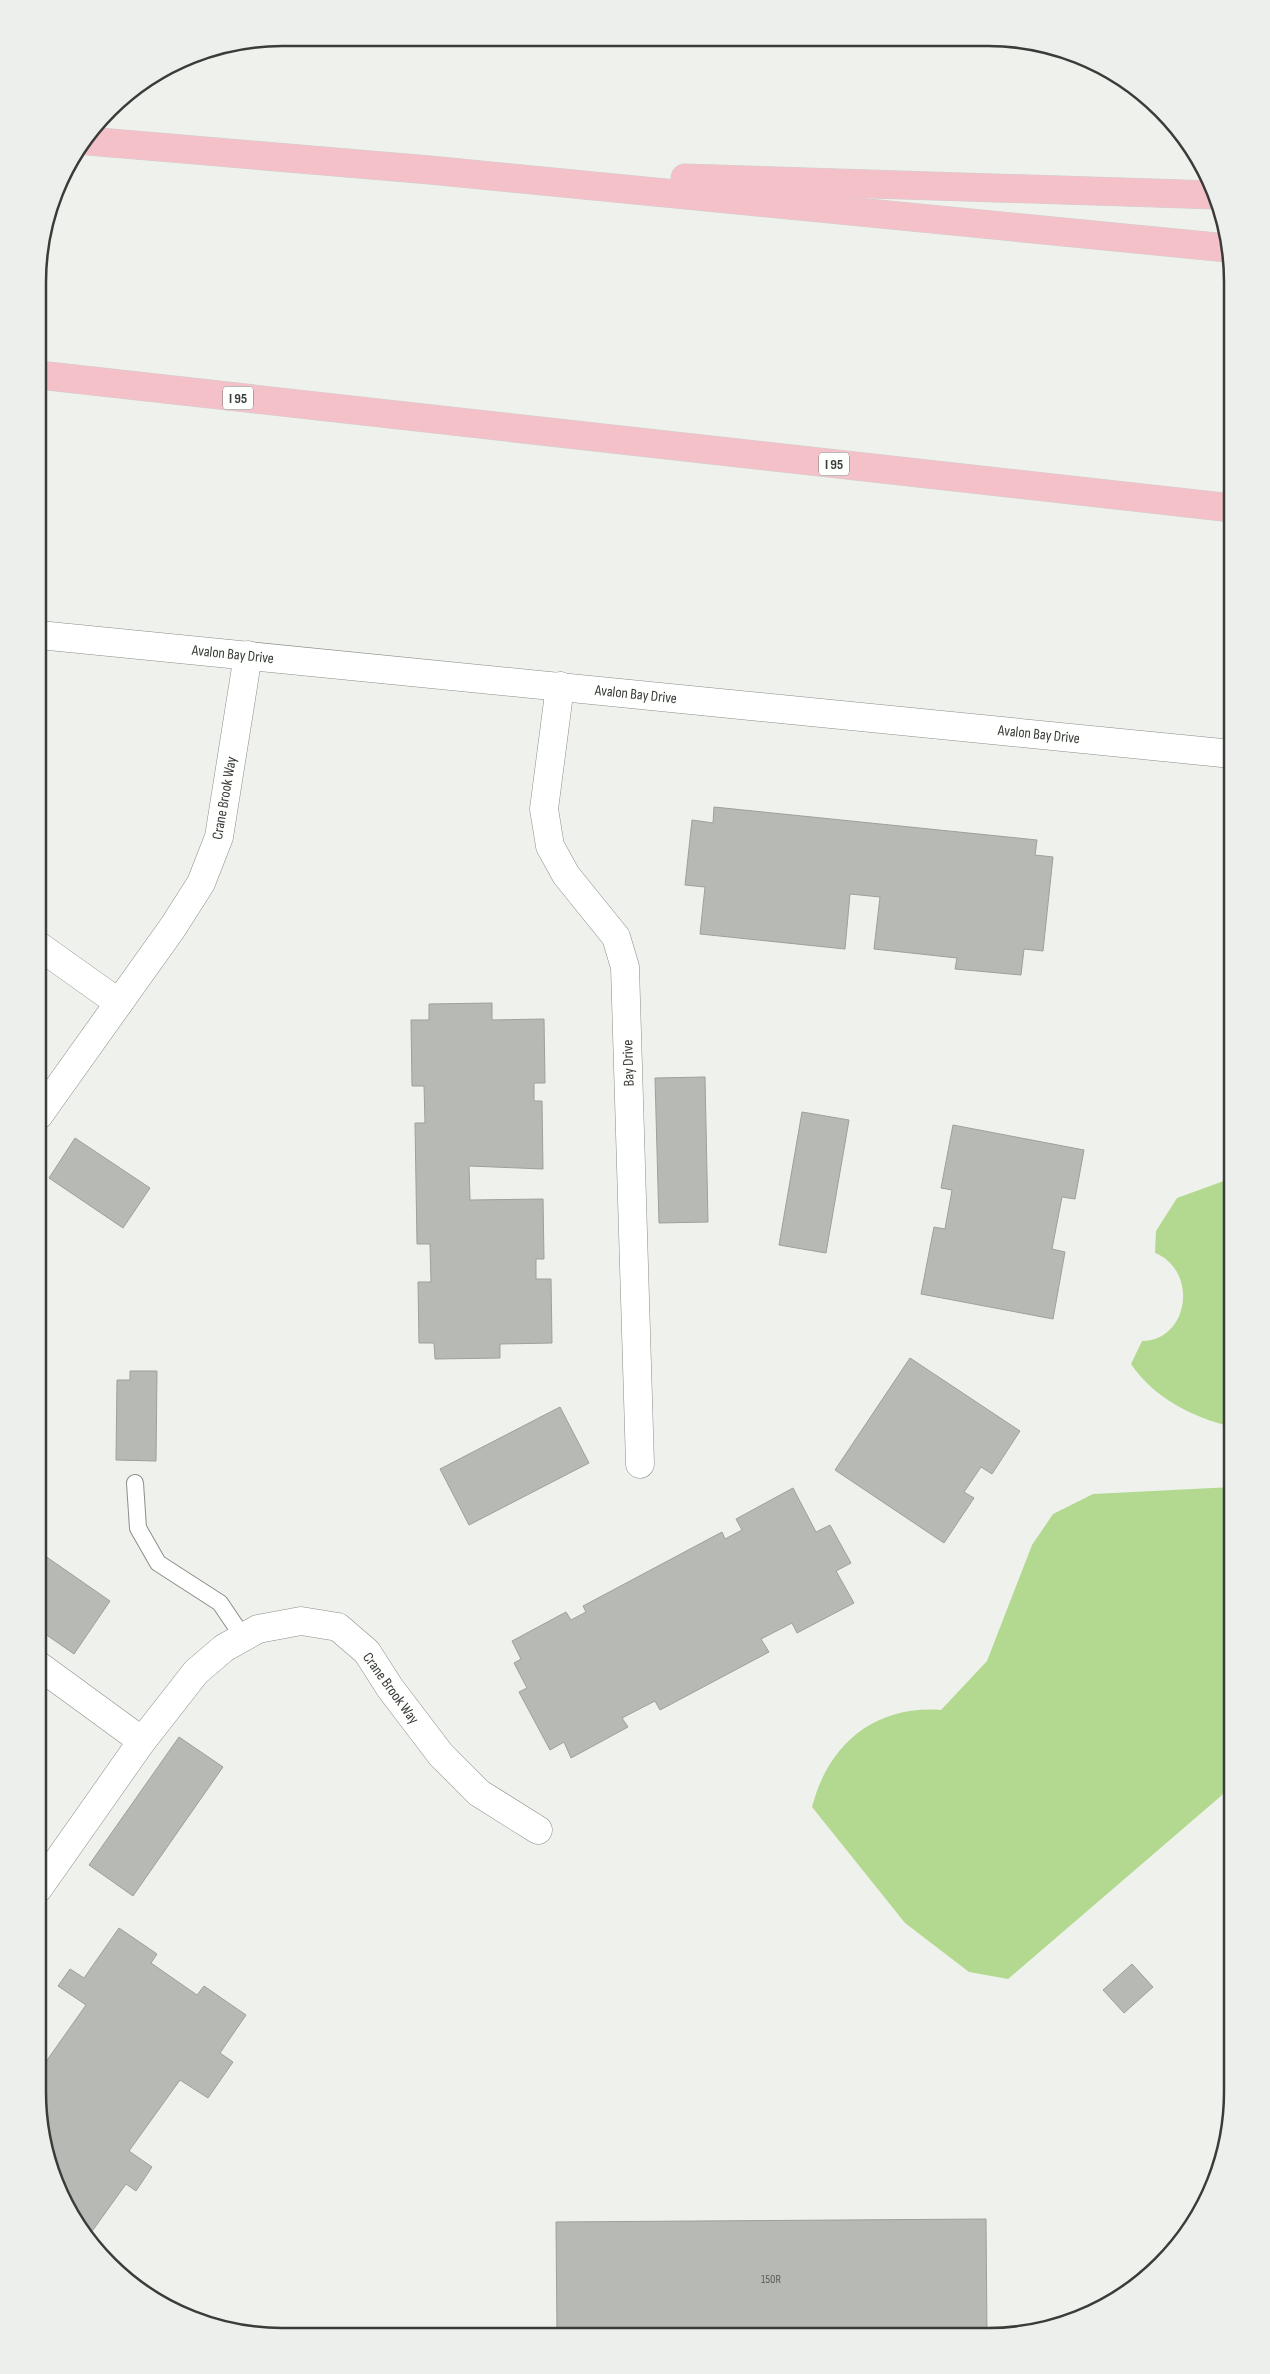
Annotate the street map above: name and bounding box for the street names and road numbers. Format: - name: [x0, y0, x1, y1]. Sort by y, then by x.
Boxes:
- road number: I 95: [223, 386, 253, 409]
- road number: I 95: [819, 452, 849, 476]
- street label: Avalon Bay Drive: [190, 641, 275, 668]
- street label: Avalon Bay Drive: [593, 681, 678, 708]
- street label: Avalon Bay Drive: [996, 721, 1081, 748]
- street label: Crane Brook Way: [208, 755, 241, 841]
- street label: Bay Drive: [618, 1039, 639, 1087]
- street label: Crane Brook Way: [358, 1649, 423, 1728]

